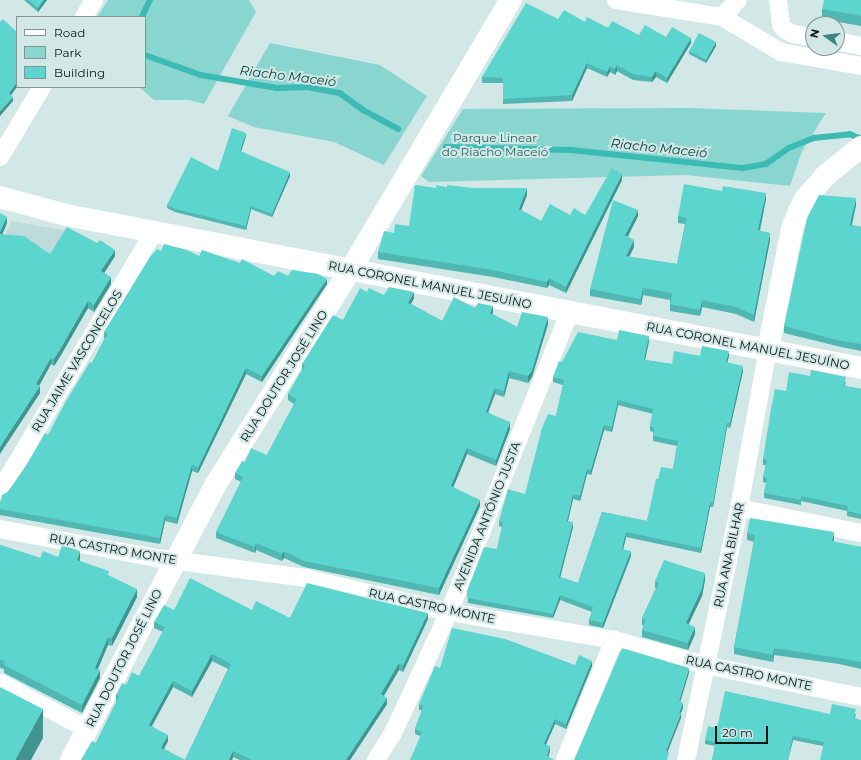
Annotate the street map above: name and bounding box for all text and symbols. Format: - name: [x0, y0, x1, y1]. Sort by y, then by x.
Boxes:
- legend: [16, 16, 146, 88]
- north arrow: [805, 16, 845, 56]
- text: Road: [54, 25, 85, 40]
- text: N: [806, 27, 822, 39]
- text: Park: [54, 45, 81, 60]
- water label: Riacho Maceió: [239, 62, 337, 90]
- text: Building: [54, 65, 105, 80]
- park label: Parque Linear do Riacho Maceió: [442, 131, 548, 159]
- water label: Riacho Maceió: [610, 135, 708, 161]
- street label: RUA CORONEL MANUEL JESUÍNO: [327, 258, 533, 312]
- street label: RUA JAIME VASCONCELOS: [29, 287, 125, 435]
- street label: RUA DOUTOR JOSÉ LINO: [237, 307, 331, 445]
- street label: RUA CORONEL MANUEL JESUÍNO: [645, 319, 851, 373]
- street label: AVENIDA ANTÔNIO JUSTA: [451, 440, 523, 592]
- street label: RUA ANA BILHAR: [711, 501, 747, 609]
- street label: RUA CASTRO MONTE: [48, 531, 178, 567]
- street label: RUA CASTRO MONTE: [367, 586, 497, 626]
- street label: RUA DOUTOR JOSÉ LINO: [83, 587, 165, 729]
- street label: RUA CASTRO MONTE: [684, 653, 814, 693]
- scale bar: [717, 718, 770, 744]
- text: 20 m: [722, 725, 753, 740]

